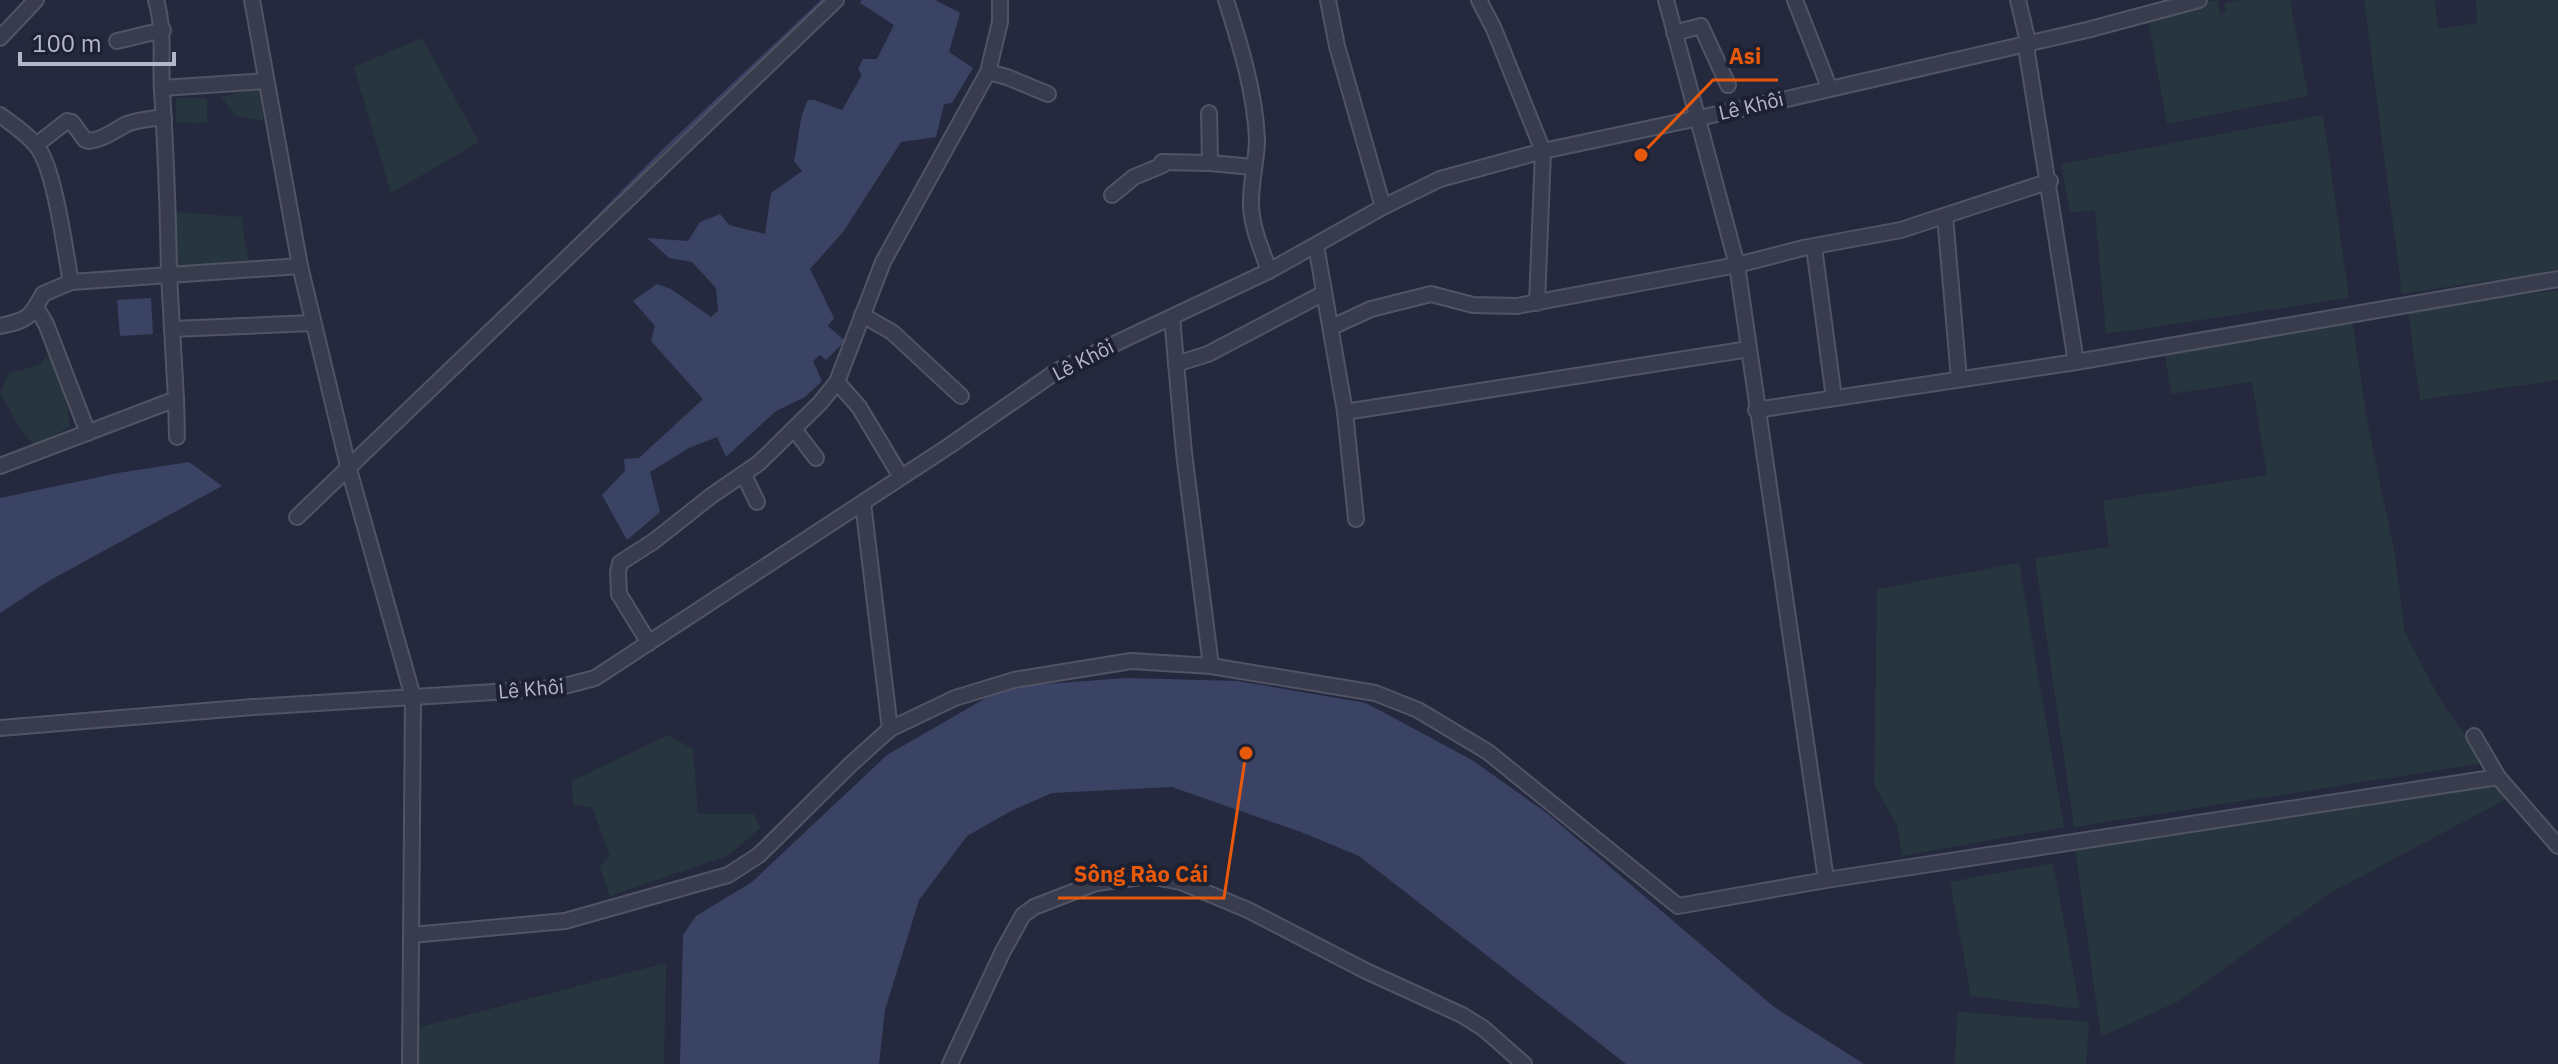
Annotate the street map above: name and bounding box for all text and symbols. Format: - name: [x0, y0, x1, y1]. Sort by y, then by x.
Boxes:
- scale bar: [20, 16, 174, 66]
- text: 100 m: [32, 27, 102, 59]
- callout: Asi: [1713, 34, 1778, 80]
- text: Asi: [1729, 41, 1761, 70]
- street label: Lê Khôi: [1716, 85, 1786, 126]
- street label: Lê Khôi: [1047, 333, 1118, 387]
- street label: Lê Khôi: [497, 672, 565, 705]
- callout: Sông Rào Cái: [1058, 852, 1224, 898]
- text: Sông Rào Cái: [1074, 859, 1208, 888]

